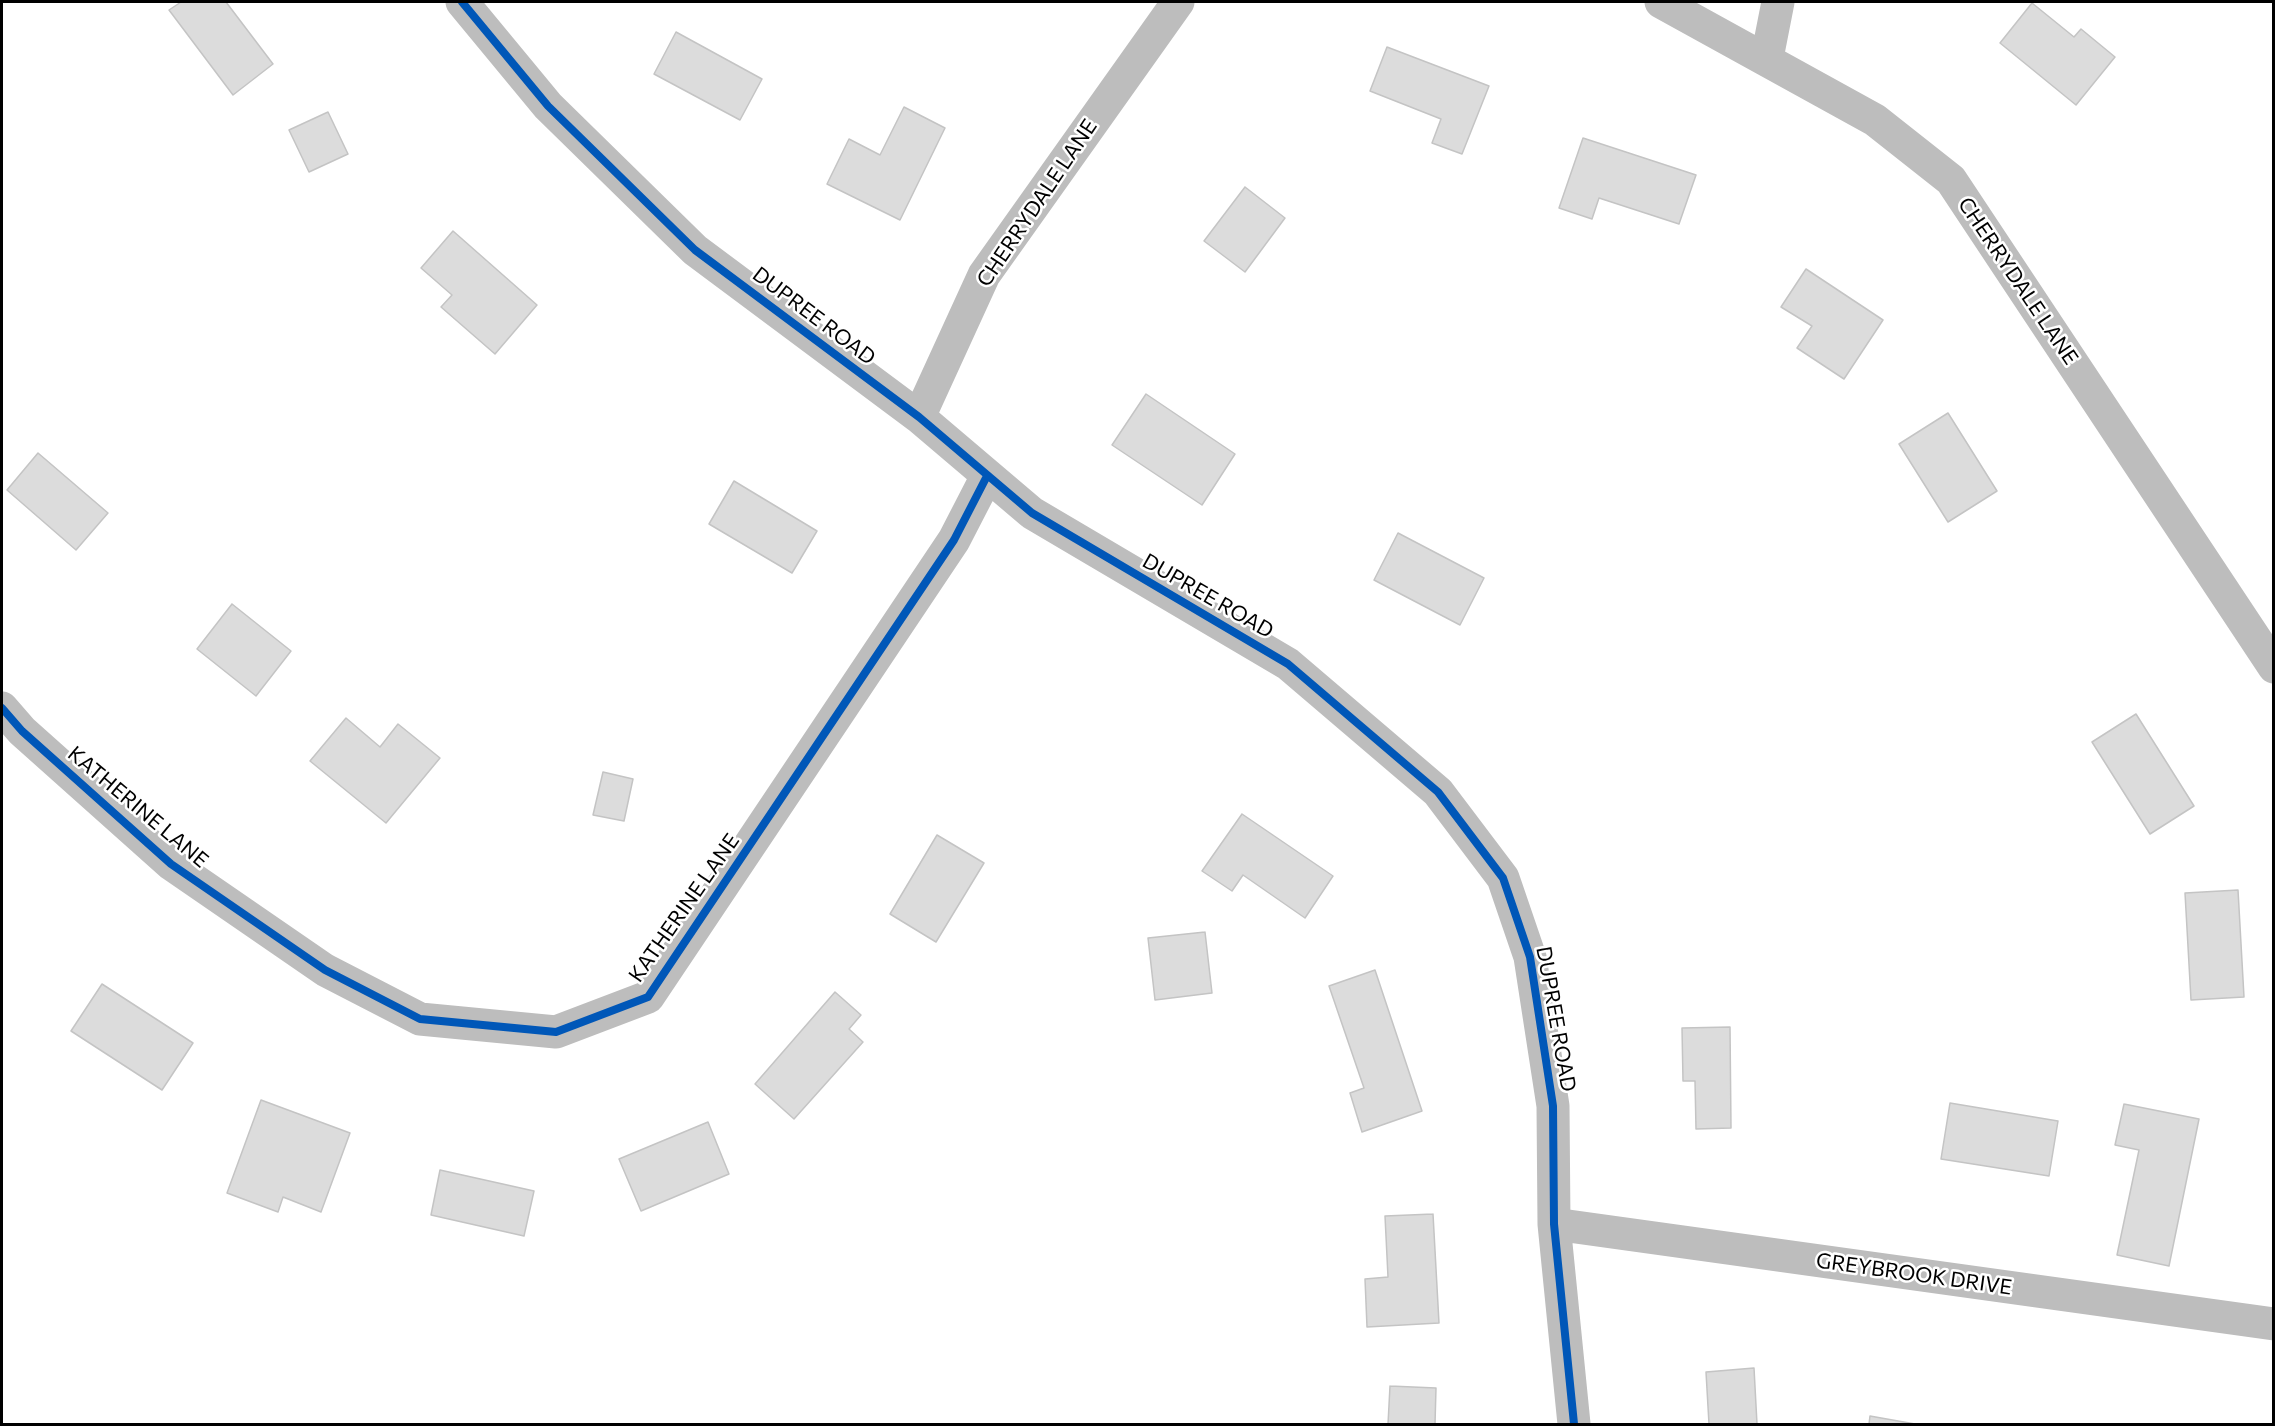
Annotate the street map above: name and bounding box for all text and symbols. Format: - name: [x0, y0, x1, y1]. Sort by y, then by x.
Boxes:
- street label: CHERRYDALE LANE: [972, 114, 1102, 292]
- street label: CHERRYDALE LANE: [1953, 192, 2083, 370]
- street label: DUPREE ROAD: [748, 262, 880, 370]
- street label: DUPREE ROAD: [1138, 548, 1278, 644]
- street label: KATHERINE LANE: [63, 741, 213, 873]
- street label: KATHERINE LANE: [623, 829, 745, 987]
- street label: DUPREE ROAD: [1531, 944, 1581, 1094]
- street label: GREYBROOK DRIVE: [1814, 1248, 2014, 1300]

